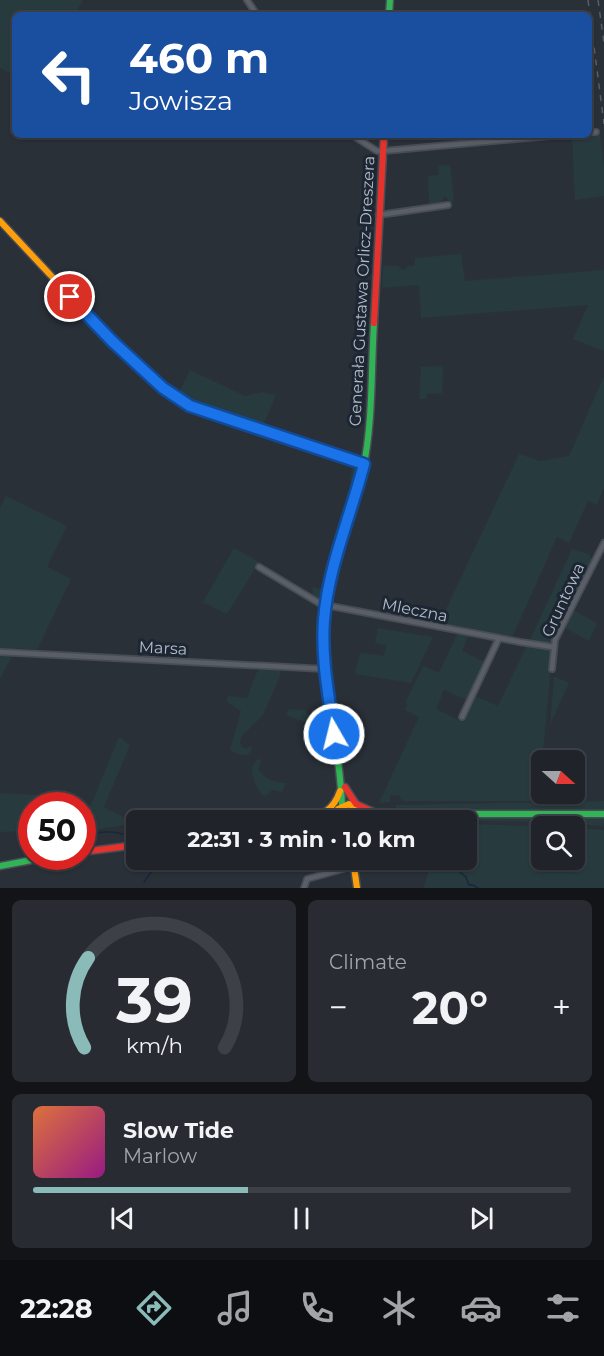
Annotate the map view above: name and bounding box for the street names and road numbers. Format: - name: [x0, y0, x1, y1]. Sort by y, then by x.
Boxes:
- street label: Generała Gustawa Orlicz-Dreszera: [345, 155, 379, 427]
- street label: Gruntowa: [538, 560, 588, 640]
- street label: Mleczna: [381, 594, 449, 626]
- street label: Marsa: [138, 637, 188, 659]

